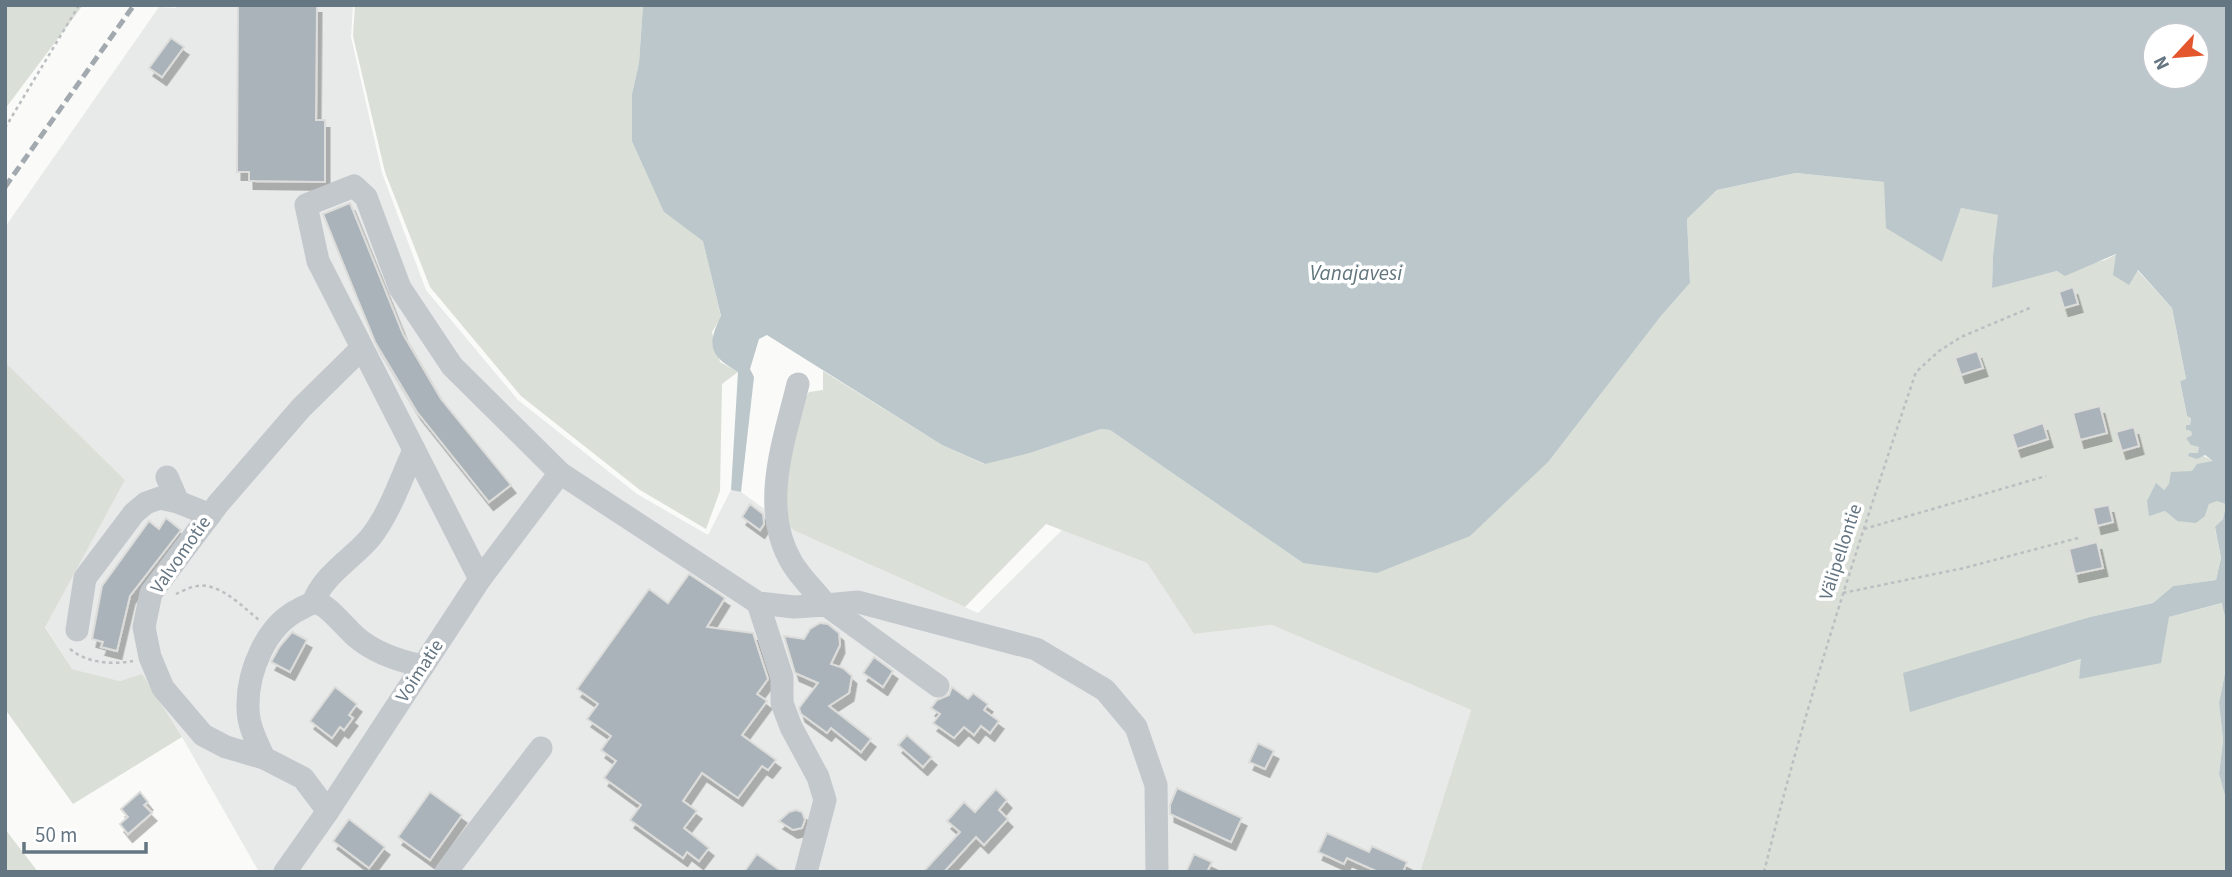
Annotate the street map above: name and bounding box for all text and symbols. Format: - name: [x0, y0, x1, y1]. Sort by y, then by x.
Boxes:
- north arrow: [2141, 21, 2211, 91]
- text: N: [2147, 51, 2177, 74]
- water label: Vanajavesi: [1310, 258, 1403, 288]
- street label: Välipellontie: [1813, 501, 1869, 603]
- street label: Valvomotie: [144, 511, 218, 599]
- street label: Voimatie: [390, 634, 450, 708]
- scale bar: [24, 810, 147, 854]
- text: 50 m: [35, 820, 77, 850]

